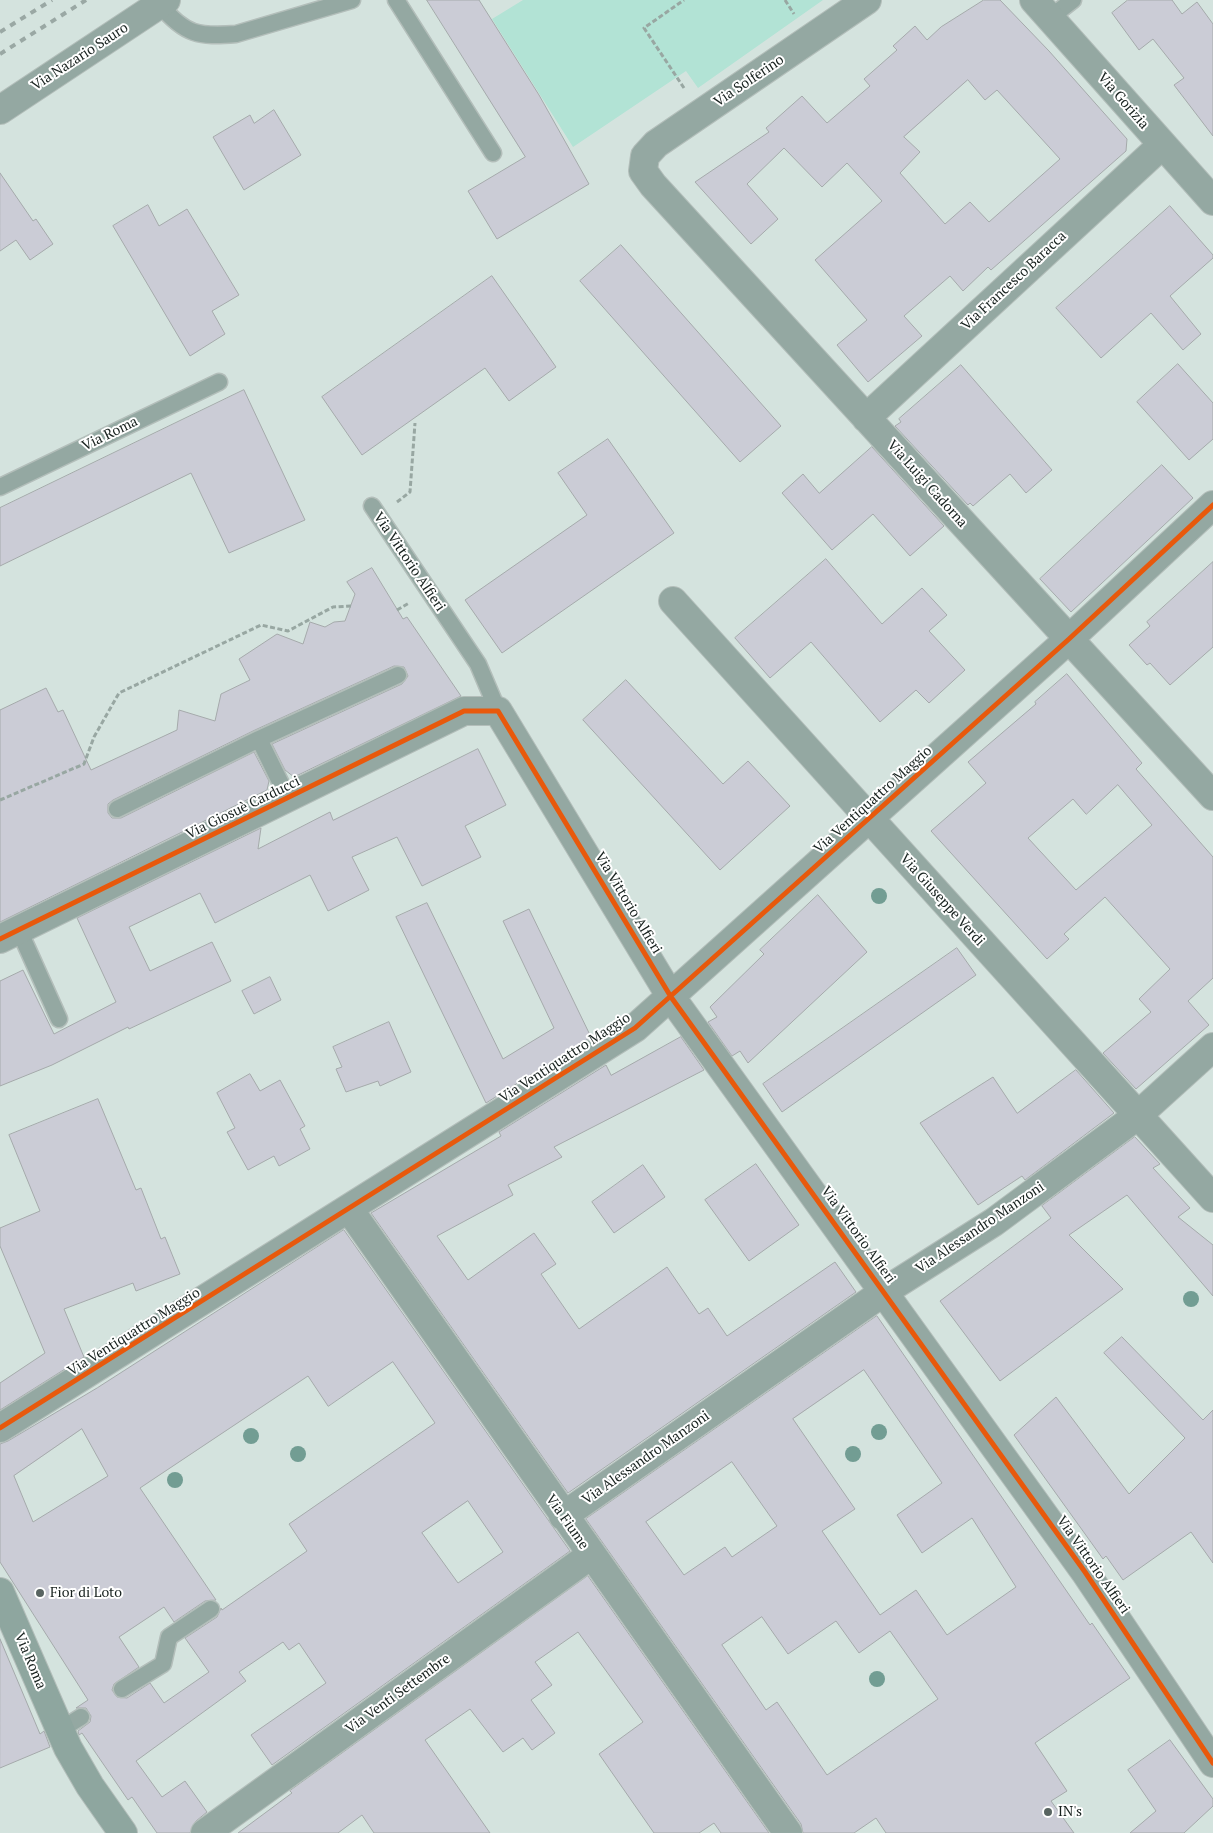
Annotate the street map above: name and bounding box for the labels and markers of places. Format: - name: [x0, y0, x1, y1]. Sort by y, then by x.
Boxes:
- place label: Fior di Loto: [50, 1585, 122, 1601]
- marker: Fior di Loto: [34, 1587, 46, 1599]
- place label: IN's: [1058, 1804, 1082, 1820]
- marker: IN's: [1042, 1806, 1054, 1818]

